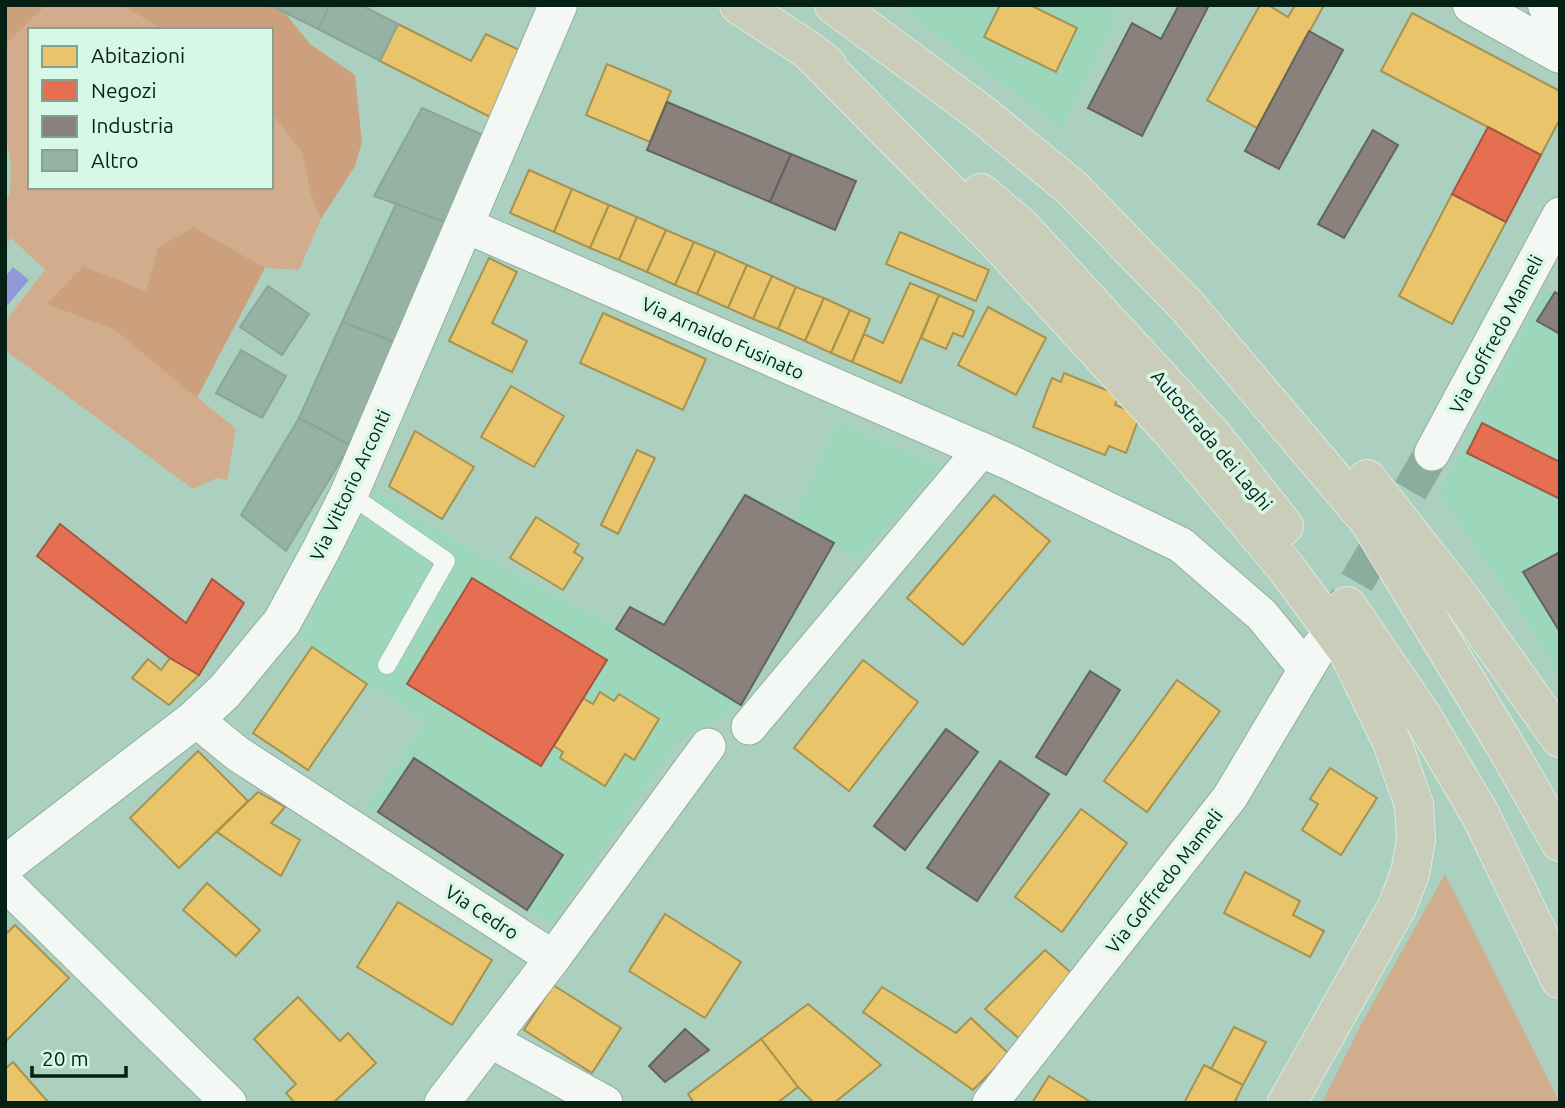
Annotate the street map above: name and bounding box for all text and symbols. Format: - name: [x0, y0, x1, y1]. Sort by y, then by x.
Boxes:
- legend: [28, 28, 273, 189]
- text: Abitazioni: [91, 43, 185, 67]
- text: Negozi: [91, 78, 157, 102]
- text: Industria: [91, 113, 174, 137]
- text: Altro: [91, 148, 139, 172]
- street label: Via Goffredo Mameli: [1445, 251, 1547, 417]
- street label: Via Arnaldo Fusinato: [638, 292, 808, 384]
- street label: Autostrada dei Laghi: [1147, 365, 1277, 515]
- street label: Via Vittorio Arconti: [305, 406, 395, 564]
- street label: Via Goffredo Mameli: [1101, 805, 1227, 957]
- street label: Via Cedro: [441, 880, 523, 944]
- scale bar: [32, 1034, 126, 1078]
- text: 20 m: [42, 1046, 89, 1070]

